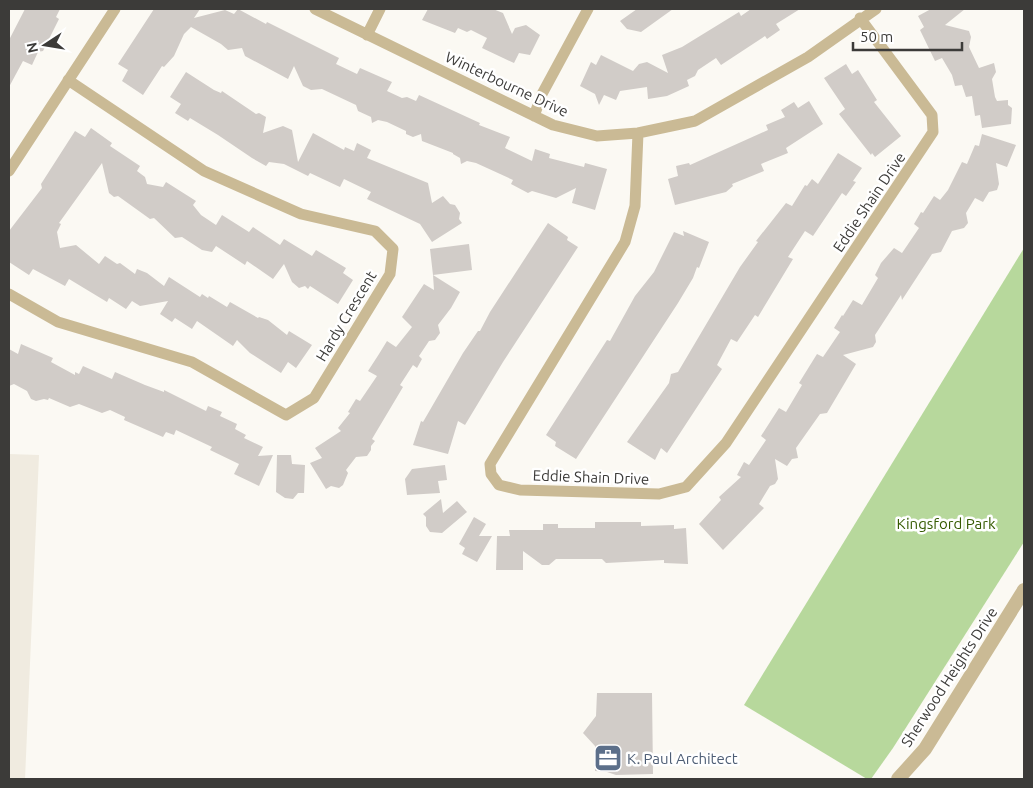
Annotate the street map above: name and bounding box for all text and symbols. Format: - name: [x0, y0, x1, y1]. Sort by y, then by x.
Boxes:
- north arrow: [20, 20, 70, 70]
- scale bar: [853, 20, 962, 52]
- text: 50 m: [860, 28, 893, 45]
- text: N: [23, 41, 41, 54]
- street label: Winterbourne Drive: [443, 48, 571, 120]
- street label: Eddie Shain Drive: [829, 149, 909, 255]
- street label: Hardy Crescent: [312, 268, 380, 364]
- street label: Eddie Shain Drive: [533, 466, 649, 488]
- park label: Kingsford Park: [897, 515, 996, 532]
- street label: Sherwood Heights Drive: [897, 604, 1001, 750]
- office icon: K. Paul Architect: [593, 743, 623, 773]
- place label: K. Paul Architect: [627, 750, 738, 767]

